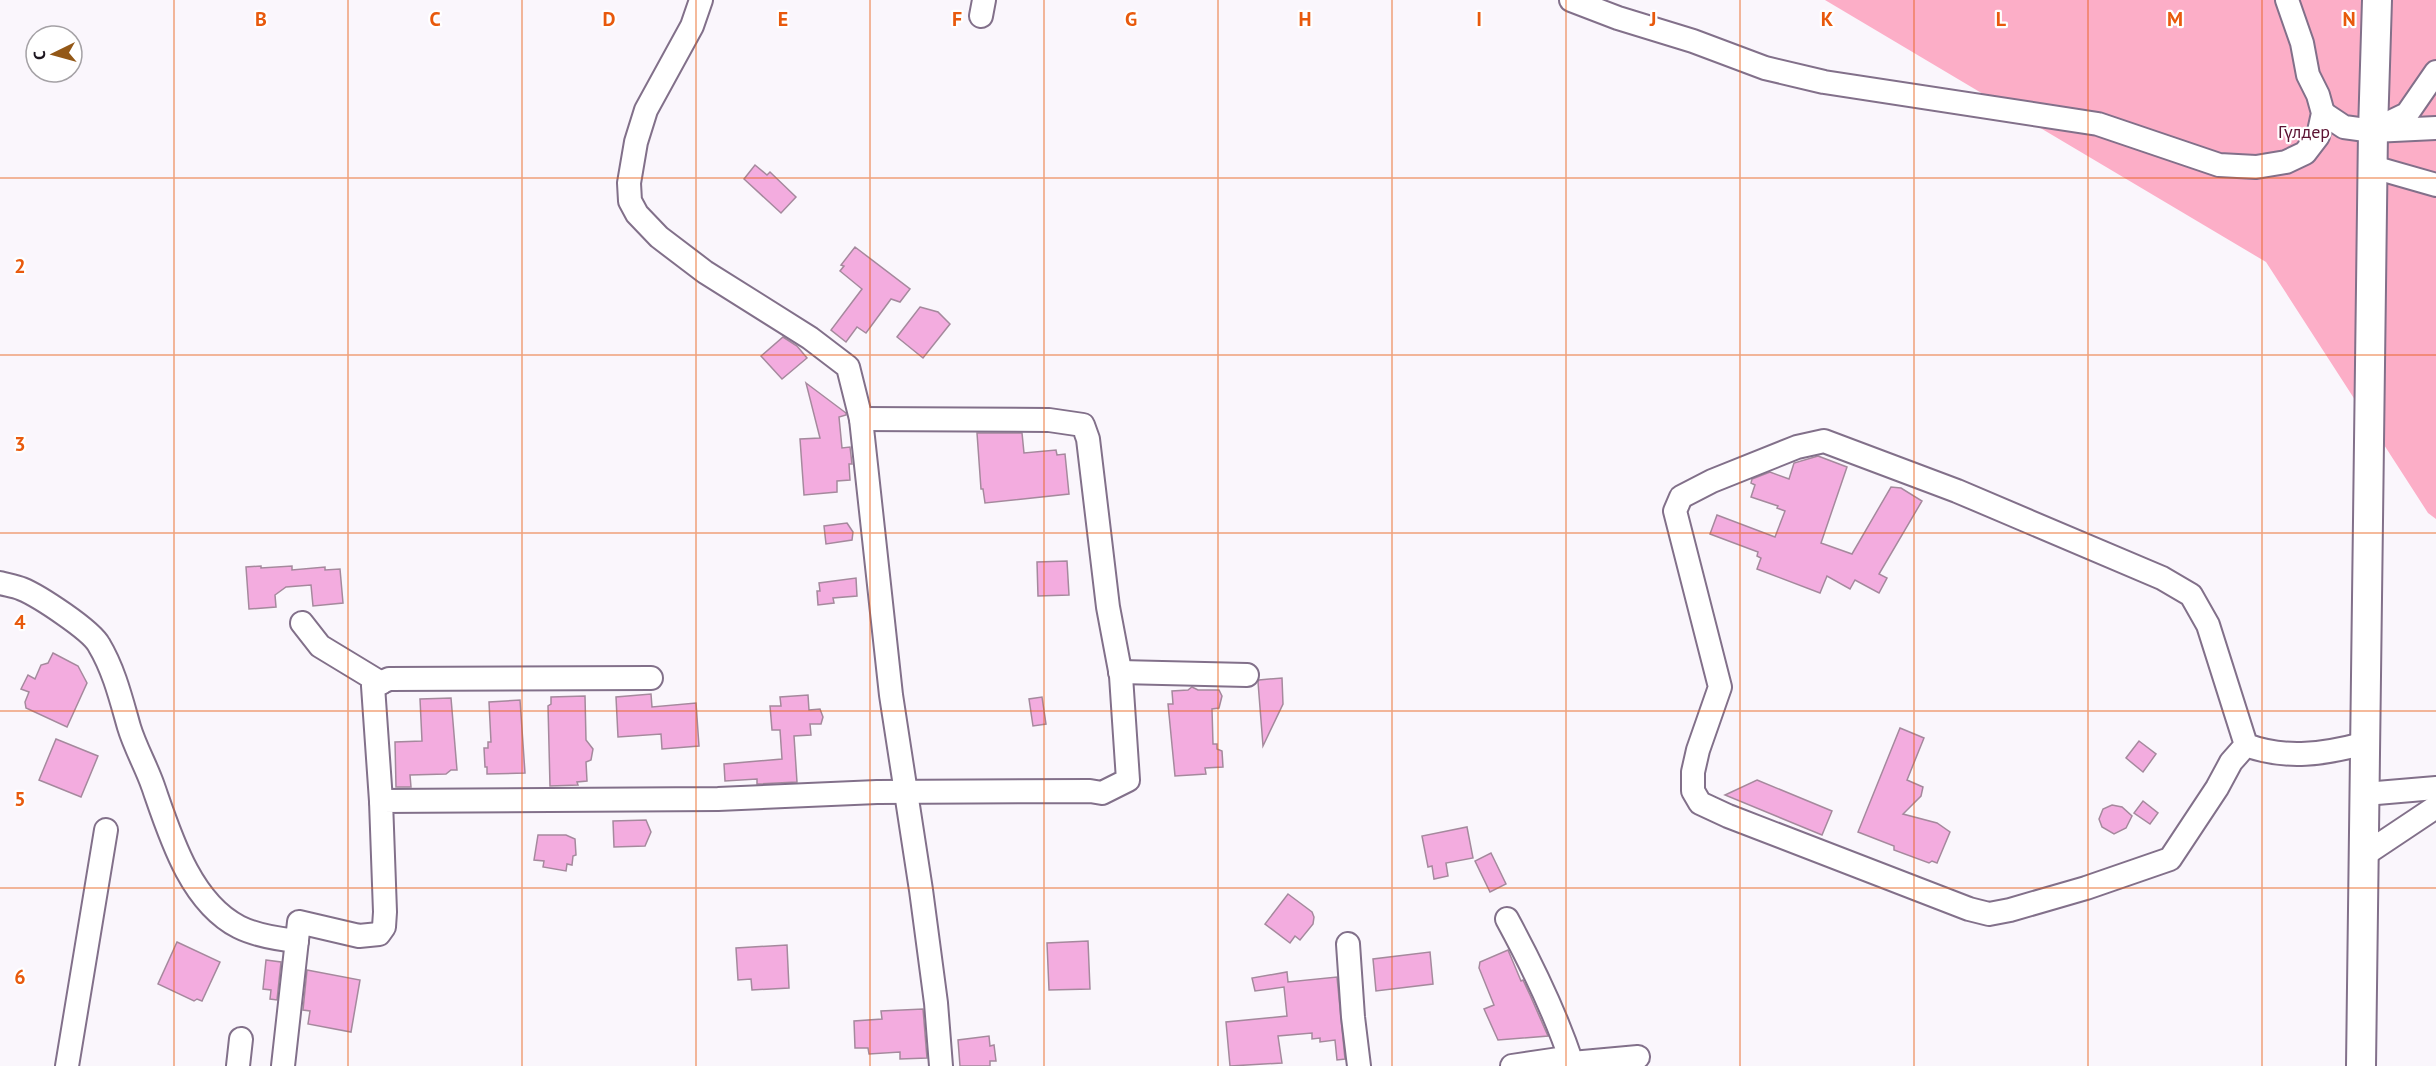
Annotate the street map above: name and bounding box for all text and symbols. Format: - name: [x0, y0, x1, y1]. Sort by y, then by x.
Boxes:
- text: B: [255, 6, 267, 32]
- text: C: [429, 6, 441, 32]
- text: D: [603, 6, 616, 32]
- text: E: [778, 6, 788, 32]
- text: F: [952, 6, 962, 32]
- text: G: [1125, 6, 1137, 32]
- text: H: [1298, 6, 1312, 32]
- text: I: [1476, 6, 1482, 32]
- text: J: [1649, 6, 1656, 32]
- text: K: [1821, 6, 1834, 32]
- text: L: [1996, 6, 2007, 32]
- text: M: [2167, 6, 2183, 32]
- text: N: [2342, 6, 2356, 32]
- north arrow: [24, 24, 84, 84]
- text: С: [29, 50, 49, 61]
- park label: Гүлдер: [2278, 120, 2330, 143]
- text: 2: [14, 253, 26, 279]
- text: 3: [14, 431, 26, 457]
- text: 4: [14, 609, 26, 635]
- text: 5: [14, 786, 26, 812]
- text: 6: [14, 964, 26, 990]

